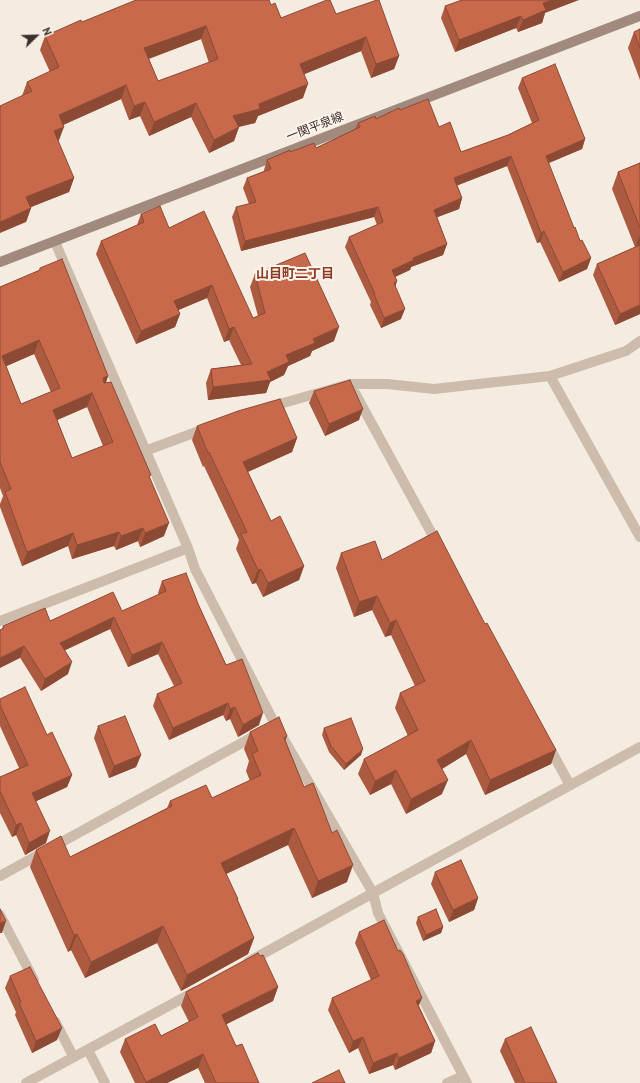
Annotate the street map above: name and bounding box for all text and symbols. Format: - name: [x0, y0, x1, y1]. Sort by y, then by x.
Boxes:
- north arrow: [16, 16, 56, 56]
- text: N: [39, 25, 55, 37]
- street label: 一関平泉線: [284, 110, 346, 144]
- district label: 山目町二丁目: [256, 266, 334, 282]

